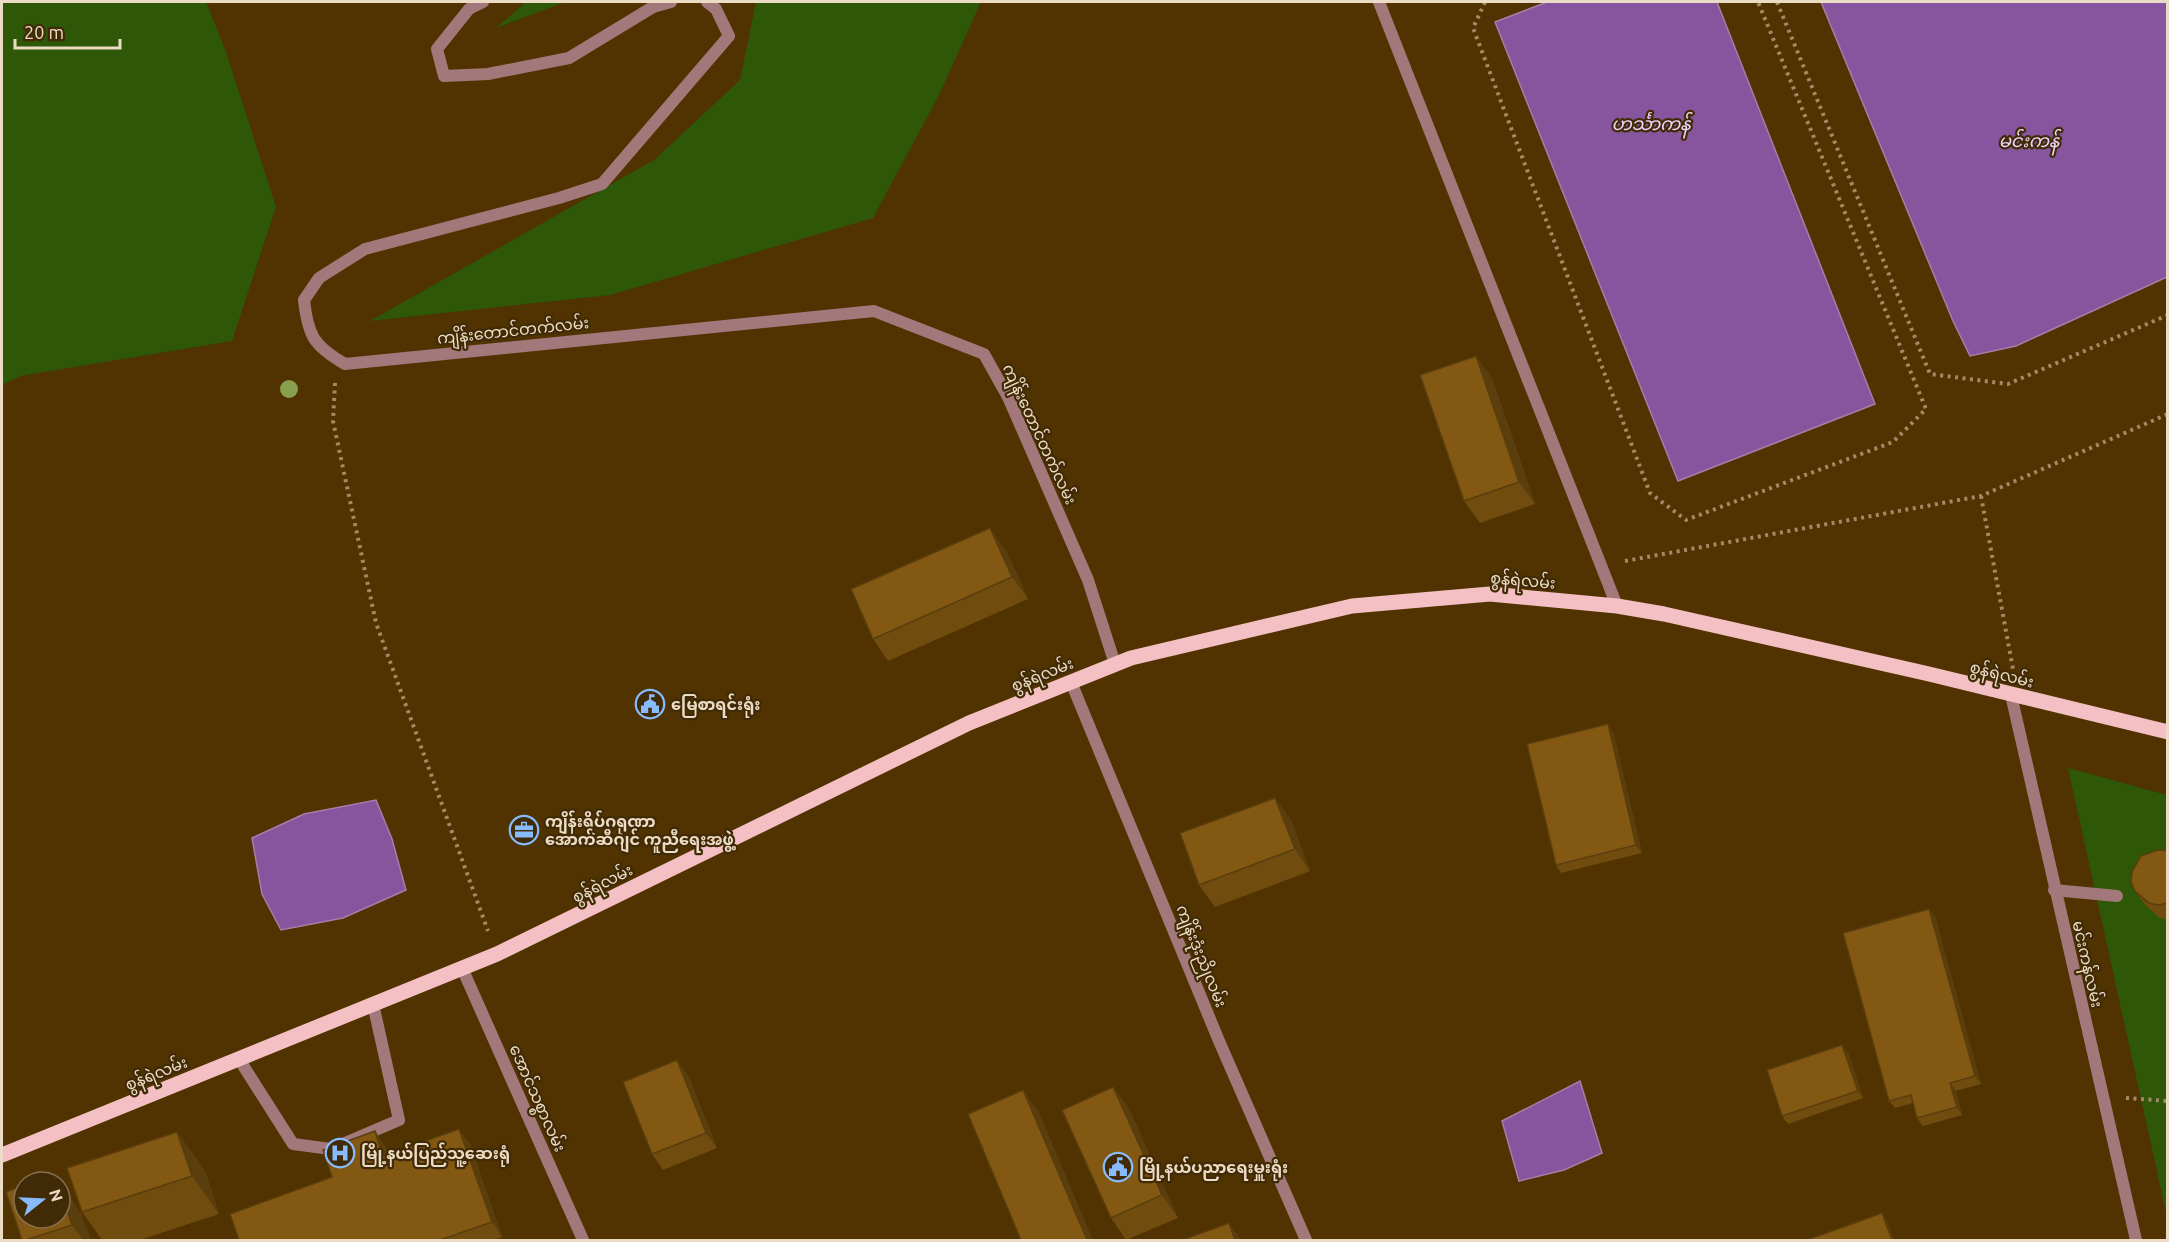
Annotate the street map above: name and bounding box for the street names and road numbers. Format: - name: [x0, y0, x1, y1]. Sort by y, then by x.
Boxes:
- street label: ကျိန်းတောင်တက်လမ်း: [436, 311, 590, 352]
- street label: ကျိန်းတောင်တက်လမ်း: [995, 360, 1082, 509]
- street label: စွန်ရဲလမ်း: [1489, 566, 1556, 597]
- street label: စွန်ရဲလမ်း: [1008, 652, 1078, 699]
- street label: စွန်ရဲလမ်း: [1967, 655, 2036, 695]
- street label: စွန်ရဲလမ်း: [568, 858, 637, 910]
- street label: ကျိန်းဒုံးညိုလမ်း: [1168, 901, 1233, 1012]
- street label: မင်းကန်လမ်း: [2064, 919, 2109, 1010]
- street label: အောင်သစ္စာလမ်း: [501, 1041, 571, 1156]
- street label: စွန်ရဲလမ်း: [122, 1051, 192, 1098]

